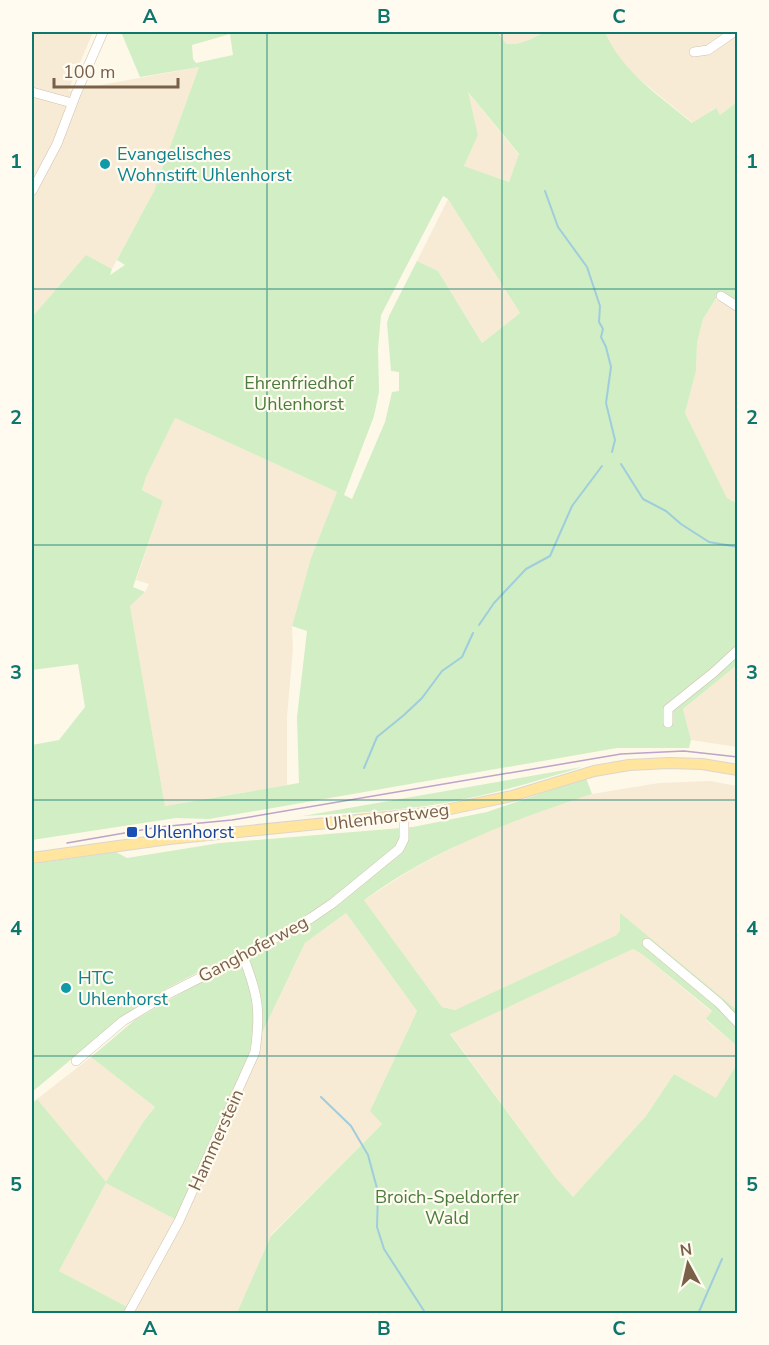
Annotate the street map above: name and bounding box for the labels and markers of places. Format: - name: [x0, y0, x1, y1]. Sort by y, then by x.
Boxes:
- place label: Evangelisches Wohnstift Uhlenhorst: [117, 142, 292, 187]
- marker: Evangelisches Wohnstift Uhlenhorst: [98, 157, 112, 171]
- place label: Uhlenhorst: [144, 820, 235, 844]
- marker: Uhlenhorst: [125, 825, 139, 839]
- place label: HTC Uhlenhorst: [78, 966, 169, 1011]
- marker: HTC Uhlenhorst: [59, 981, 73, 995]

